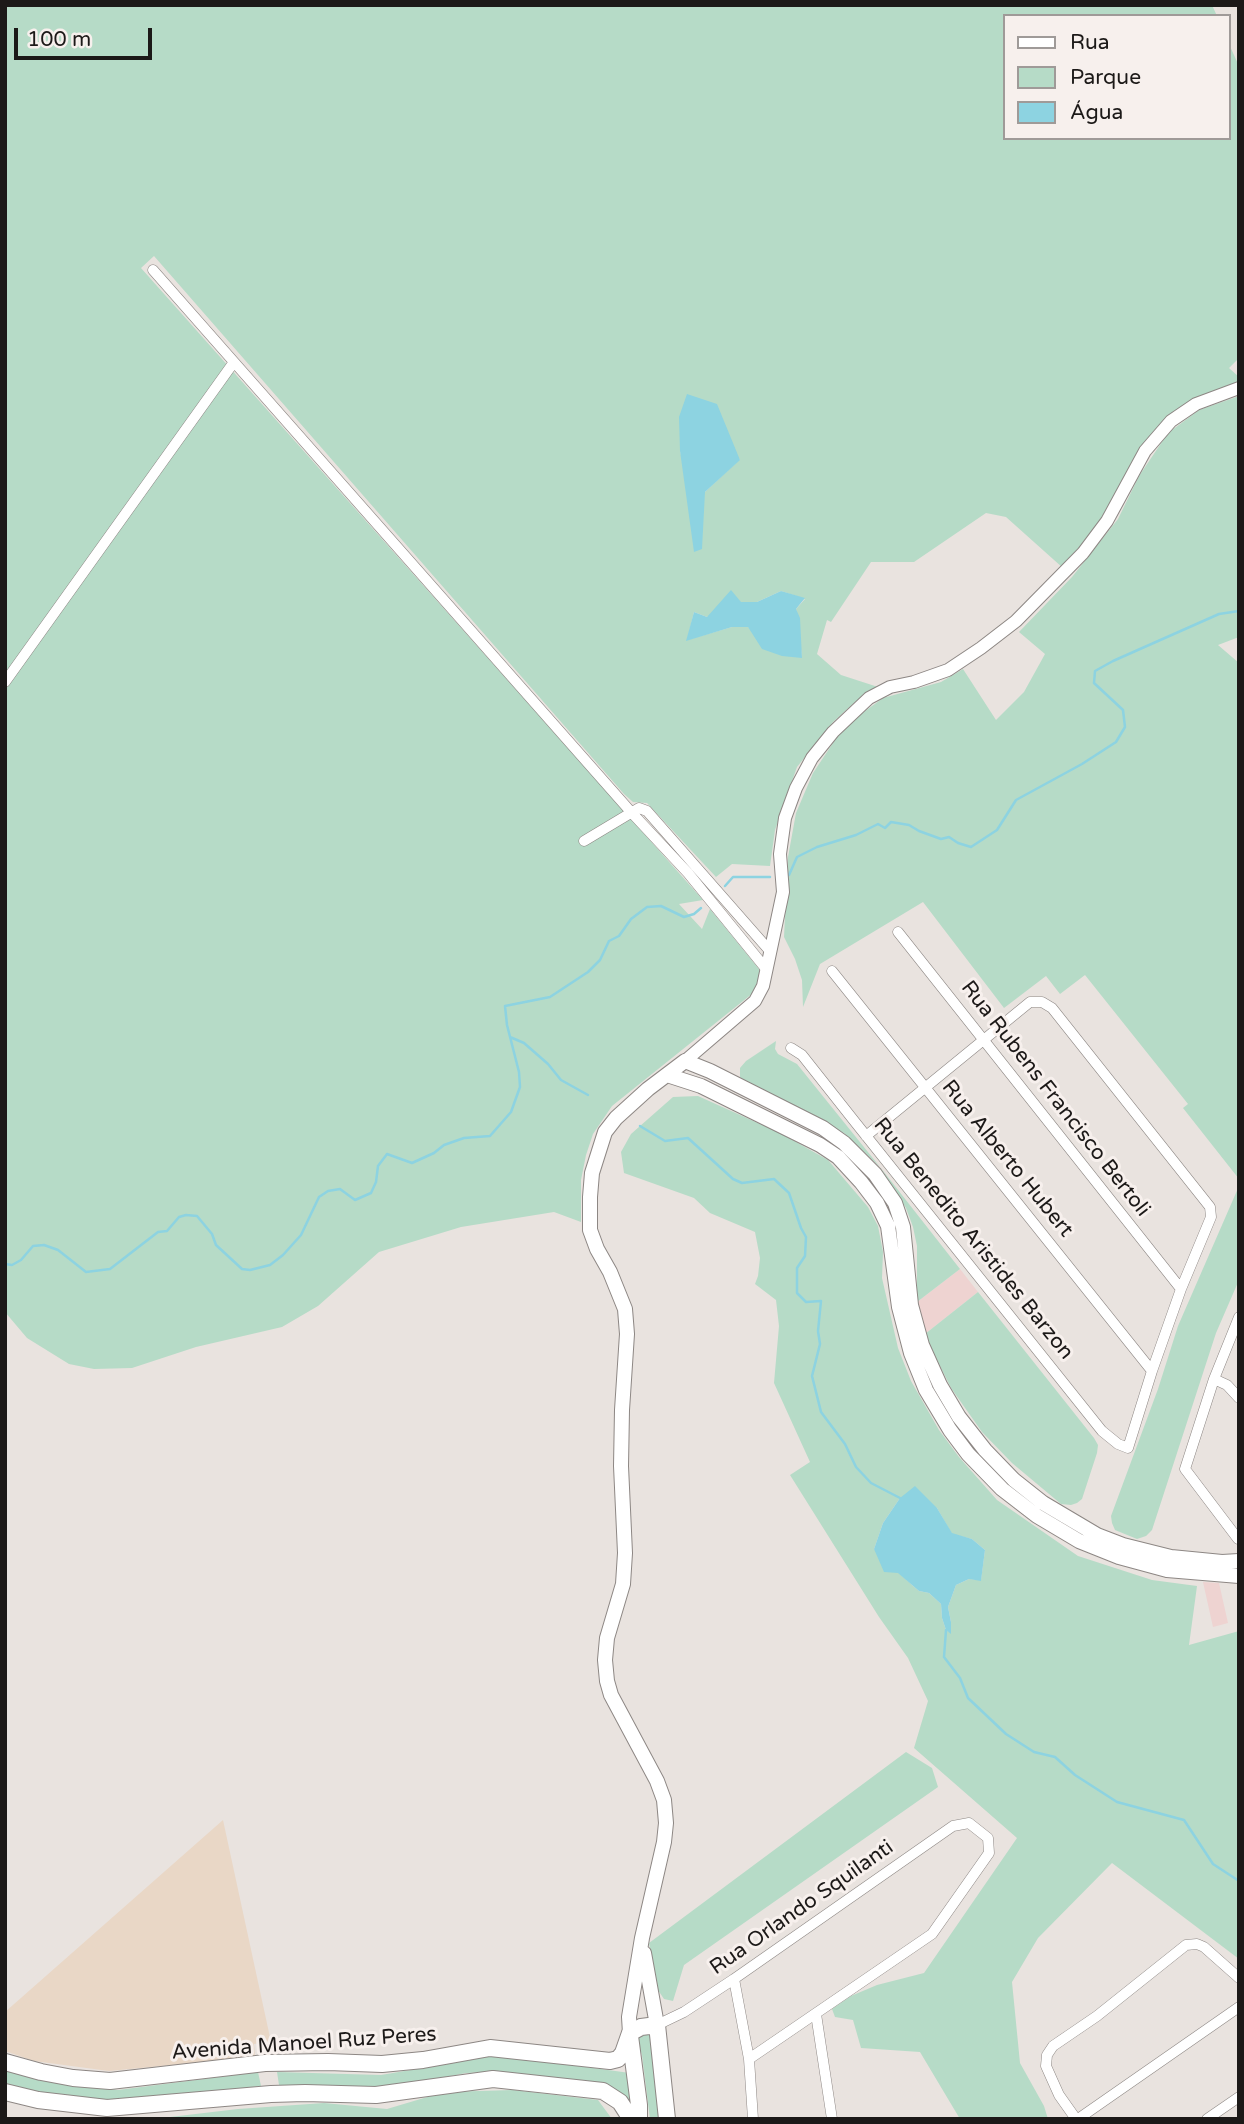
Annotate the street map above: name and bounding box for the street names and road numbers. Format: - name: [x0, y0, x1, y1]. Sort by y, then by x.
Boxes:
- street label: Rua Rubens Francisco Bertoli: [955, 976, 1155, 1222]
- street label: Rua Alberto Hubert: [936, 1075, 1078, 1243]
- street label: Rua Benedito Aristides Barzon: [868, 1113, 1078, 1365]
- street label: Rua Orlando Squilanti: [705, 1835, 899, 1981]
- street label: Avenida Manoel Ruz Peres: [171, 2022, 437, 2066]

